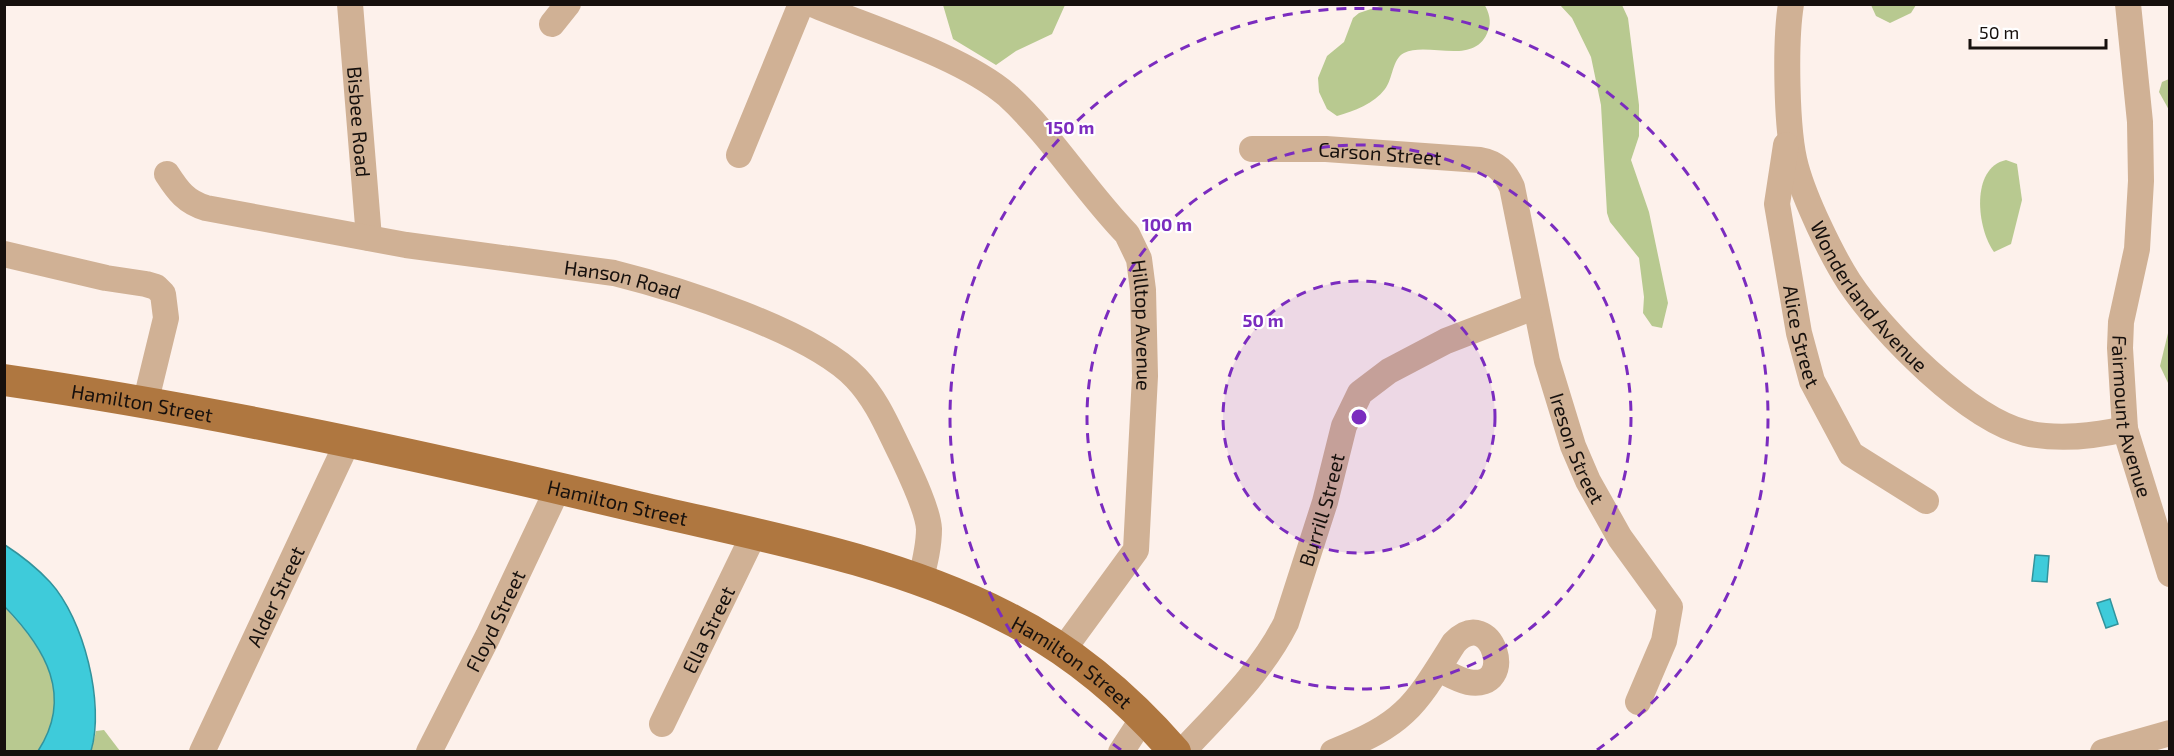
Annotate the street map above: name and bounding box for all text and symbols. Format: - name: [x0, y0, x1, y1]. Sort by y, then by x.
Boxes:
- scale bar: [1970, 12, 2106, 50]
- text: 50 m: [1979, 21, 2019, 43]
- street label: Bisbee Road: [343, 65, 376, 178]
- text: 150 m: [1046, 116, 1094, 138]
- street label: Carson Street: [1318, 137, 1443, 169]
- text: 100 m: [1142, 213, 1192, 235]
- street label: Wonderland Avenue: [1806, 217, 1933, 377]
- street label: Hanson Road: [563, 254, 684, 304]
- street label: Hilltop Avenue: [1127, 258, 1157, 392]
- street label: Alice Street: [1779, 283, 1825, 392]
- text: 50 m: [1242, 309, 1284, 331]
- street label: Fairmount Avenue: [2108, 335, 2157, 500]
- street label: Hamilton Street: [70, 378, 215, 427]
- street label: Ireson Street: [1545, 390, 1610, 508]
- centre of rings: [1349, 407, 1369, 427]
- street label: Burrill Street: [1293, 451, 1349, 569]
- street label: Hamilton Street: [545, 474, 690, 530]
- street label: Alder Street: [241, 542, 309, 650]
- street label: Floyd Street: [460, 566, 530, 675]
- street label: Ella Street: [676, 582, 739, 677]
- street label: Hamilton Street: [1008, 610, 1138, 713]

